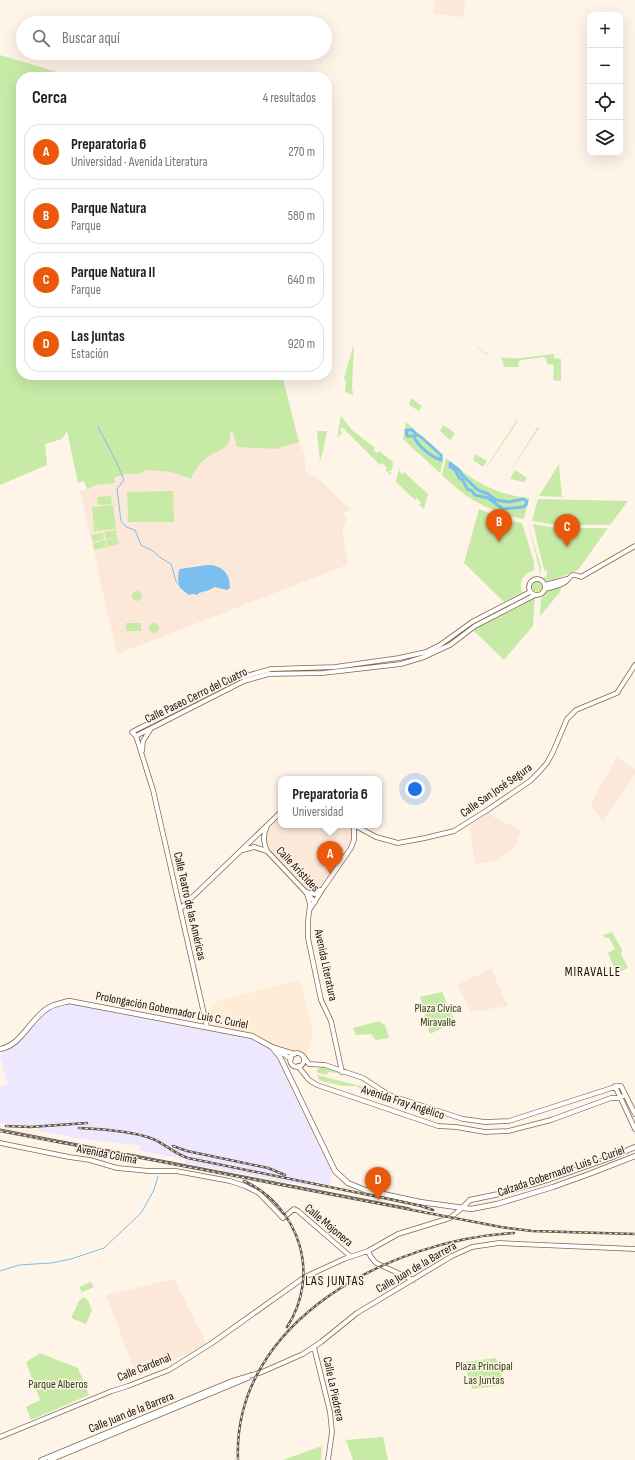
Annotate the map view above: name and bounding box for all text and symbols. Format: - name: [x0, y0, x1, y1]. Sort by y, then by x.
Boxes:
- map controls: [587, 12, 623, 156]
- button: +: [587, 12, 623, 48]
- search box: [16, 16, 332, 60]
- icon: search: [30, 27, 52, 49]
- text: Buscar aquí: [62, 29, 120, 48]
- button: −: [587, 48, 623, 84]
- button: locate: [587, 84, 623, 120]
- text: Cerca: [32, 88, 67, 108]
- text: 4 resultados: [263, 90, 316, 106]
- button: layers: [587, 120, 623, 156]
- text: Preparatoria 6: [71, 135, 146, 154]
- text: A: [43, 144, 49, 160]
- text: 270 m: [288, 144, 315, 160]
- text: Universidad · Avenida Literatura: [71, 154, 208, 170]
- text: Parque Natura: [71, 199, 146, 218]
- text: B: [43, 208, 49, 224]
- text: 580 m: [288, 208, 315, 224]
- text: Parque: [71, 218, 101, 234]
- text: Parque Natura II: [71, 263, 155, 282]
- text: C: [43, 272, 49, 288]
- text: 640 m: [287, 272, 315, 288]
- text: Parque: [71, 282, 101, 298]
- text: Las Juntas: [71, 327, 125, 346]
- text: D: [43, 336, 49, 352]
- text: 920 m: [288, 336, 315, 352]
- text: Estación: [71, 346, 109, 362]
- pin: B: [486, 509, 512, 542]
- pin: C: [554, 514, 580, 547]
- street label: Calle Paseo Cerro del Cuatro: [142, 664, 250, 727]
- street label: Calle San José Segura: [457, 760, 535, 821]
- popup: [278, 776, 382, 828]
- your location: [405, 779, 425, 799]
- text: Preparatoria 6: [292, 785, 368, 804]
- text: Universidad: [292, 804, 343, 820]
- pin: A: [317, 841, 343, 874]
- street label: Calle Arístides: [273, 843, 322, 895]
- street label: Calle Teatro de las Américas: [170, 850, 209, 962]
- street label: Avenida Literatura: [310, 927, 340, 1003]
- district label: MIRAVALLE: [565, 964, 621, 980]
- street label: Prolongación Gobernador Luis C. Curiel: [95, 988, 249, 1033]
- park label: Plaza Cívica Miravalle: [415, 1001, 462, 1030]
- street label: Avenida Fray Angélico: [358, 1082, 446, 1123]
- street label: Avenida Colima: [75, 1141, 139, 1168]
- street label: Calzada Gobernador Luis C. Curiel: [496, 1143, 627, 1200]
- pin: D: [365, 1167, 391, 1200]
- street label: Calle Mojonera: [301, 1201, 356, 1250]
- street label: Calle Juan de la Barrera: [373, 1238, 459, 1297]
- district label: LAS JUNTAS: [305, 1273, 365, 1289]
- street label: Calle Cardenal: [115, 1350, 173, 1385]
- street label: Calle La Piedrera: [319, 1356, 348, 1423]
- park label: Plaza Principal Las Juntas: [455, 1359, 513, 1388]
- park label: Parque Alberos: [28, 1377, 88, 1392]
- street label: Calle Juan de la Barrera: [86, 1388, 176, 1436]

